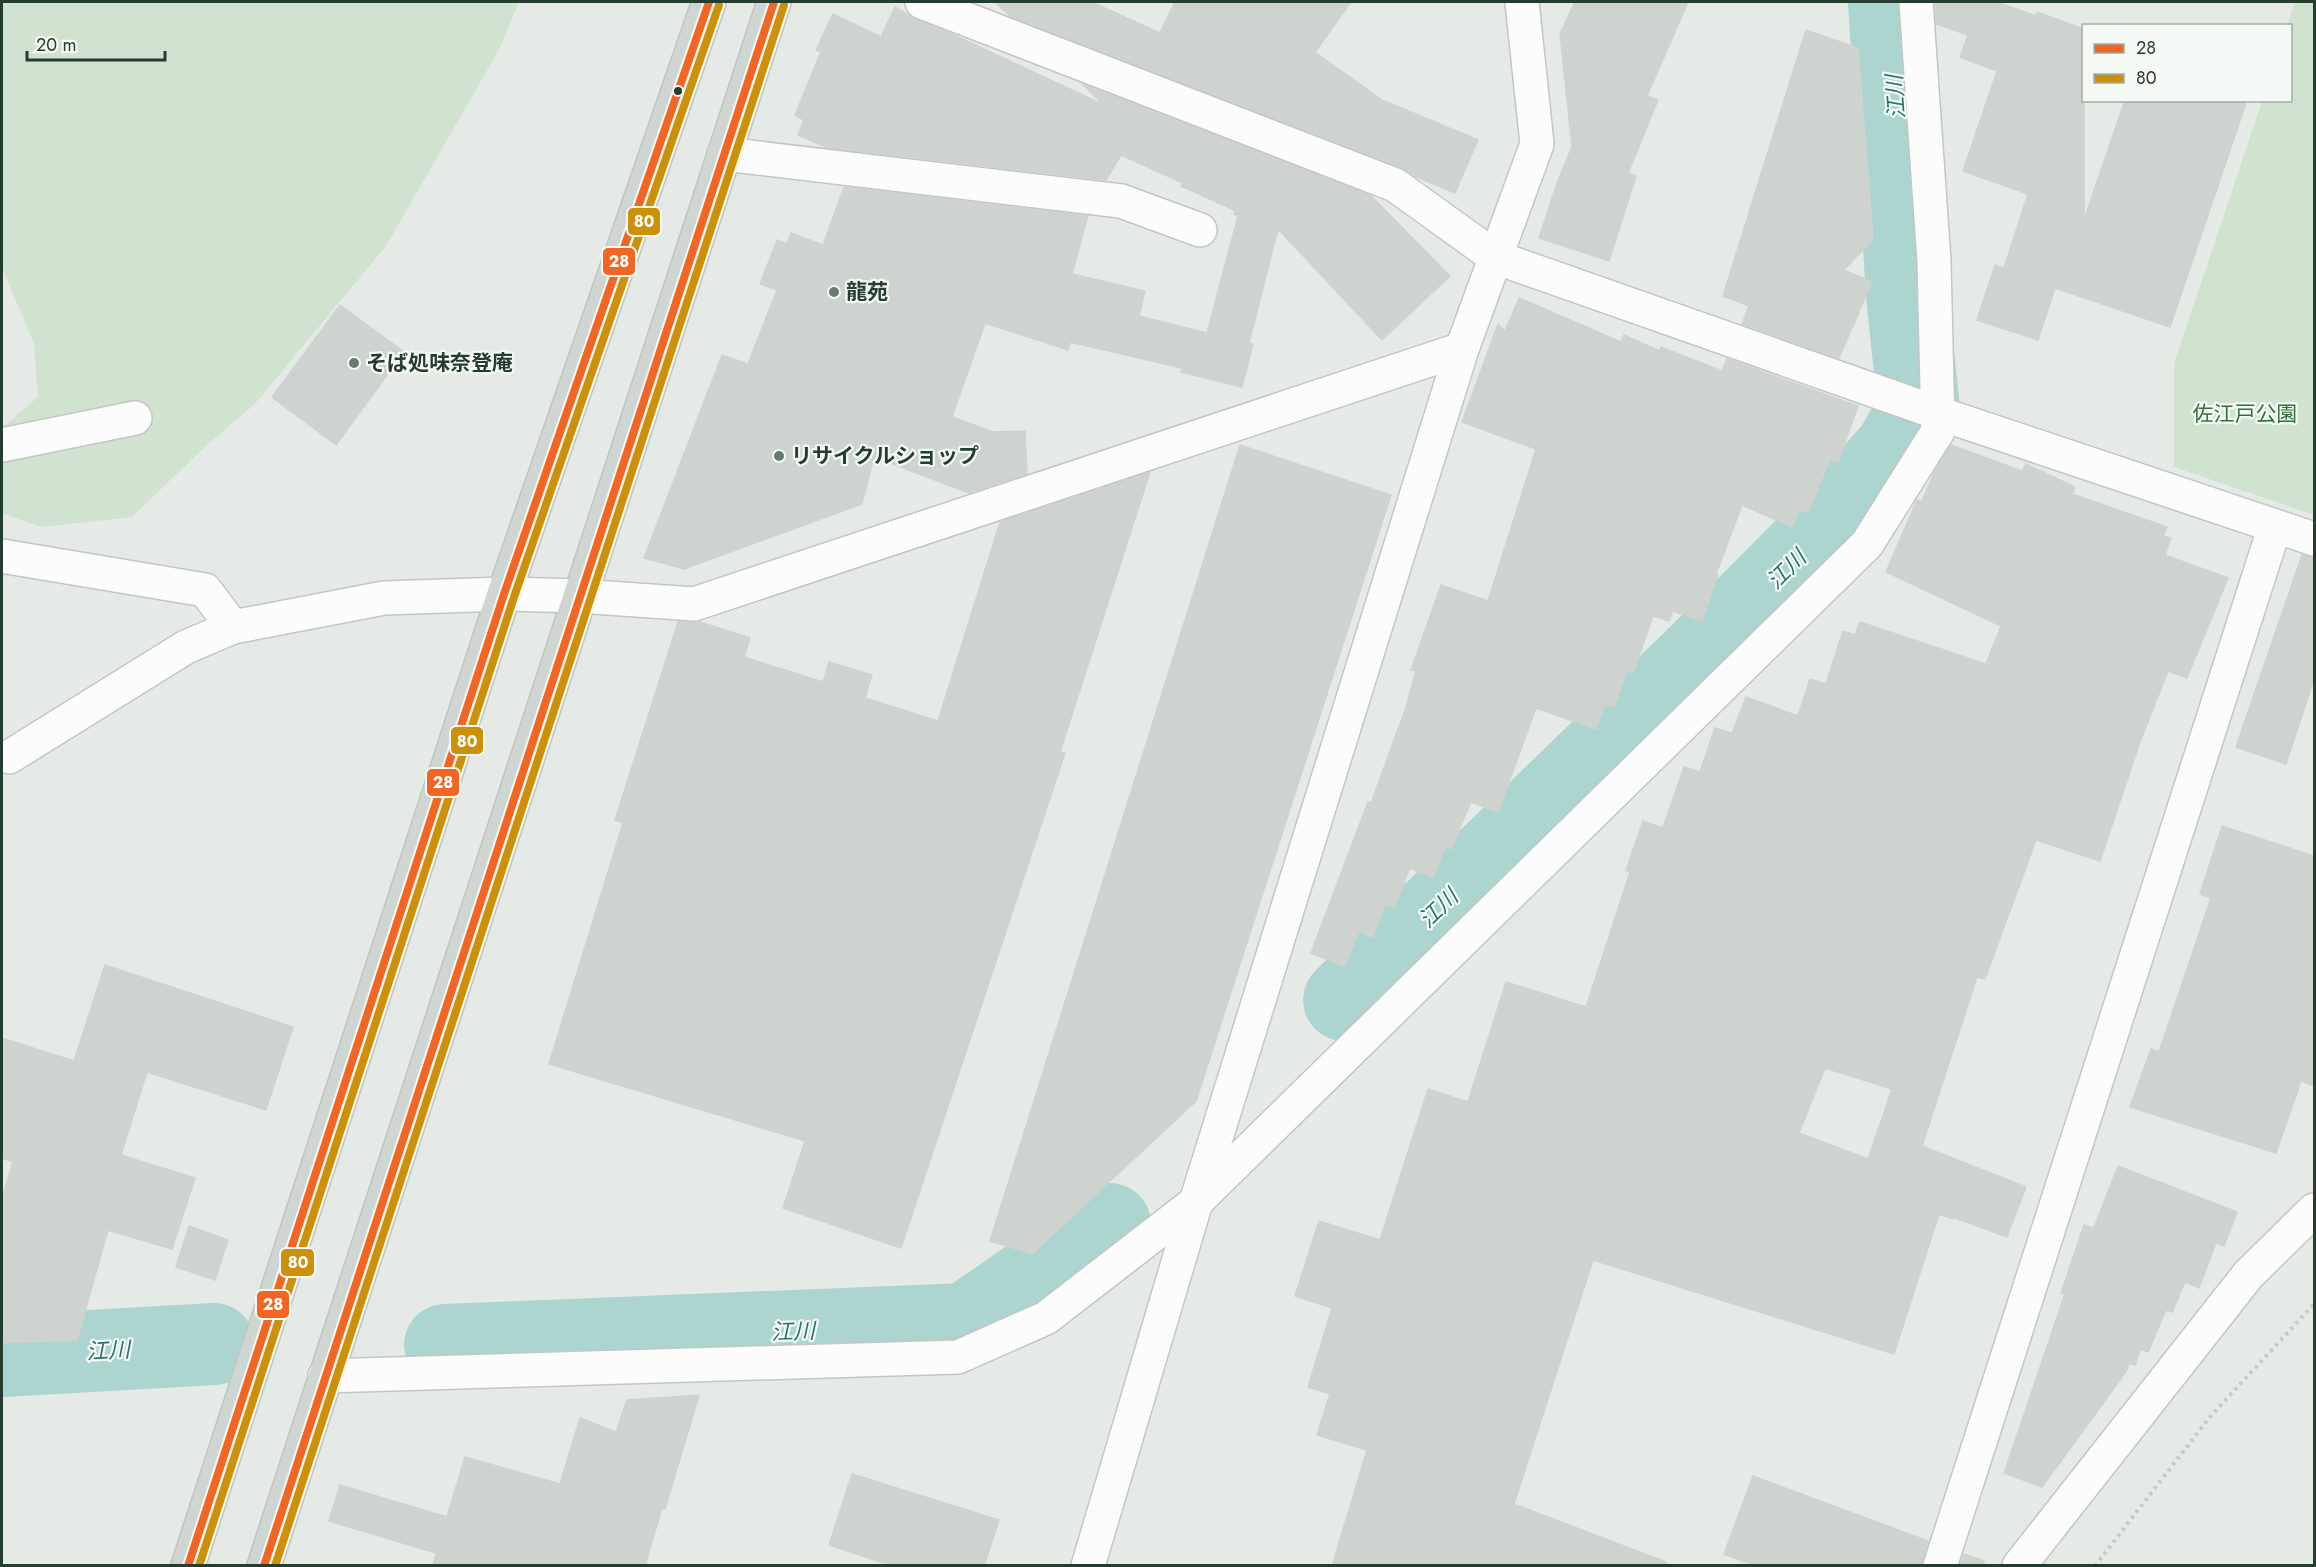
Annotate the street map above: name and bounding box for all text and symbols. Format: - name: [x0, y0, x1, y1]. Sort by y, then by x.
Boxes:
- scale bar: [27, 24, 165, 62]
- legend: [2082, 24, 2292, 102]
- text: 20 m: [36, 32, 76, 58]
- text: 28: [2136, 35, 2156, 61]
- text: 80: [2136, 65, 2157, 91]
- water label: 江川: [1877, 72, 1912, 120]
- unlabelled marker: [672, 85, 684, 97]
- line badge: 80: [627, 207, 661, 236]
- text: 80: [634, 210, 654, 233]
- line badge: 28: [602, 247, 636, 276]
- text: 28: [609, 250, 629, 273]
- place label: 龍苑: [846, 277, 888, 307]
- marker: 龍苑: [827, 285, 841, 299]
- place label: そば処味奈登庵: [366, 348, 513, 378]
- marker: そば処味奈登庵: [347, 356, 361, 370]
- park label: 佐江戸公園: [2193, 399, 2298, 429]
- place label: リサイクルショップ: [791, 441, 979, 471]
- marker: リサイクルショップ: [772, 449, 786, 463]
- water label: 江川: [1759, 541, 1814, 596]
- line badge: 80: [450, 726, 484, 755]
- text: 80: [457, 730, 477, 753]
- line badge: 28: [426, 768, 460, 797]
- text: 28: [433, 771, 453, 794]
- water label: 江川: [1411, 880, 1466, 935]
- line badge: 80: [280, 1248, 315, 1277]
- text: 80: [288, 1251, 308, 1274]
- line badge: 28: [256, 1290, 290, 1319]
- text: 28: [263, 1293, 283, 1316]
- water label: 江川: [770, 1314, 818, 1348]
- water label: 江川: [85, 1333, 133, 1367]

